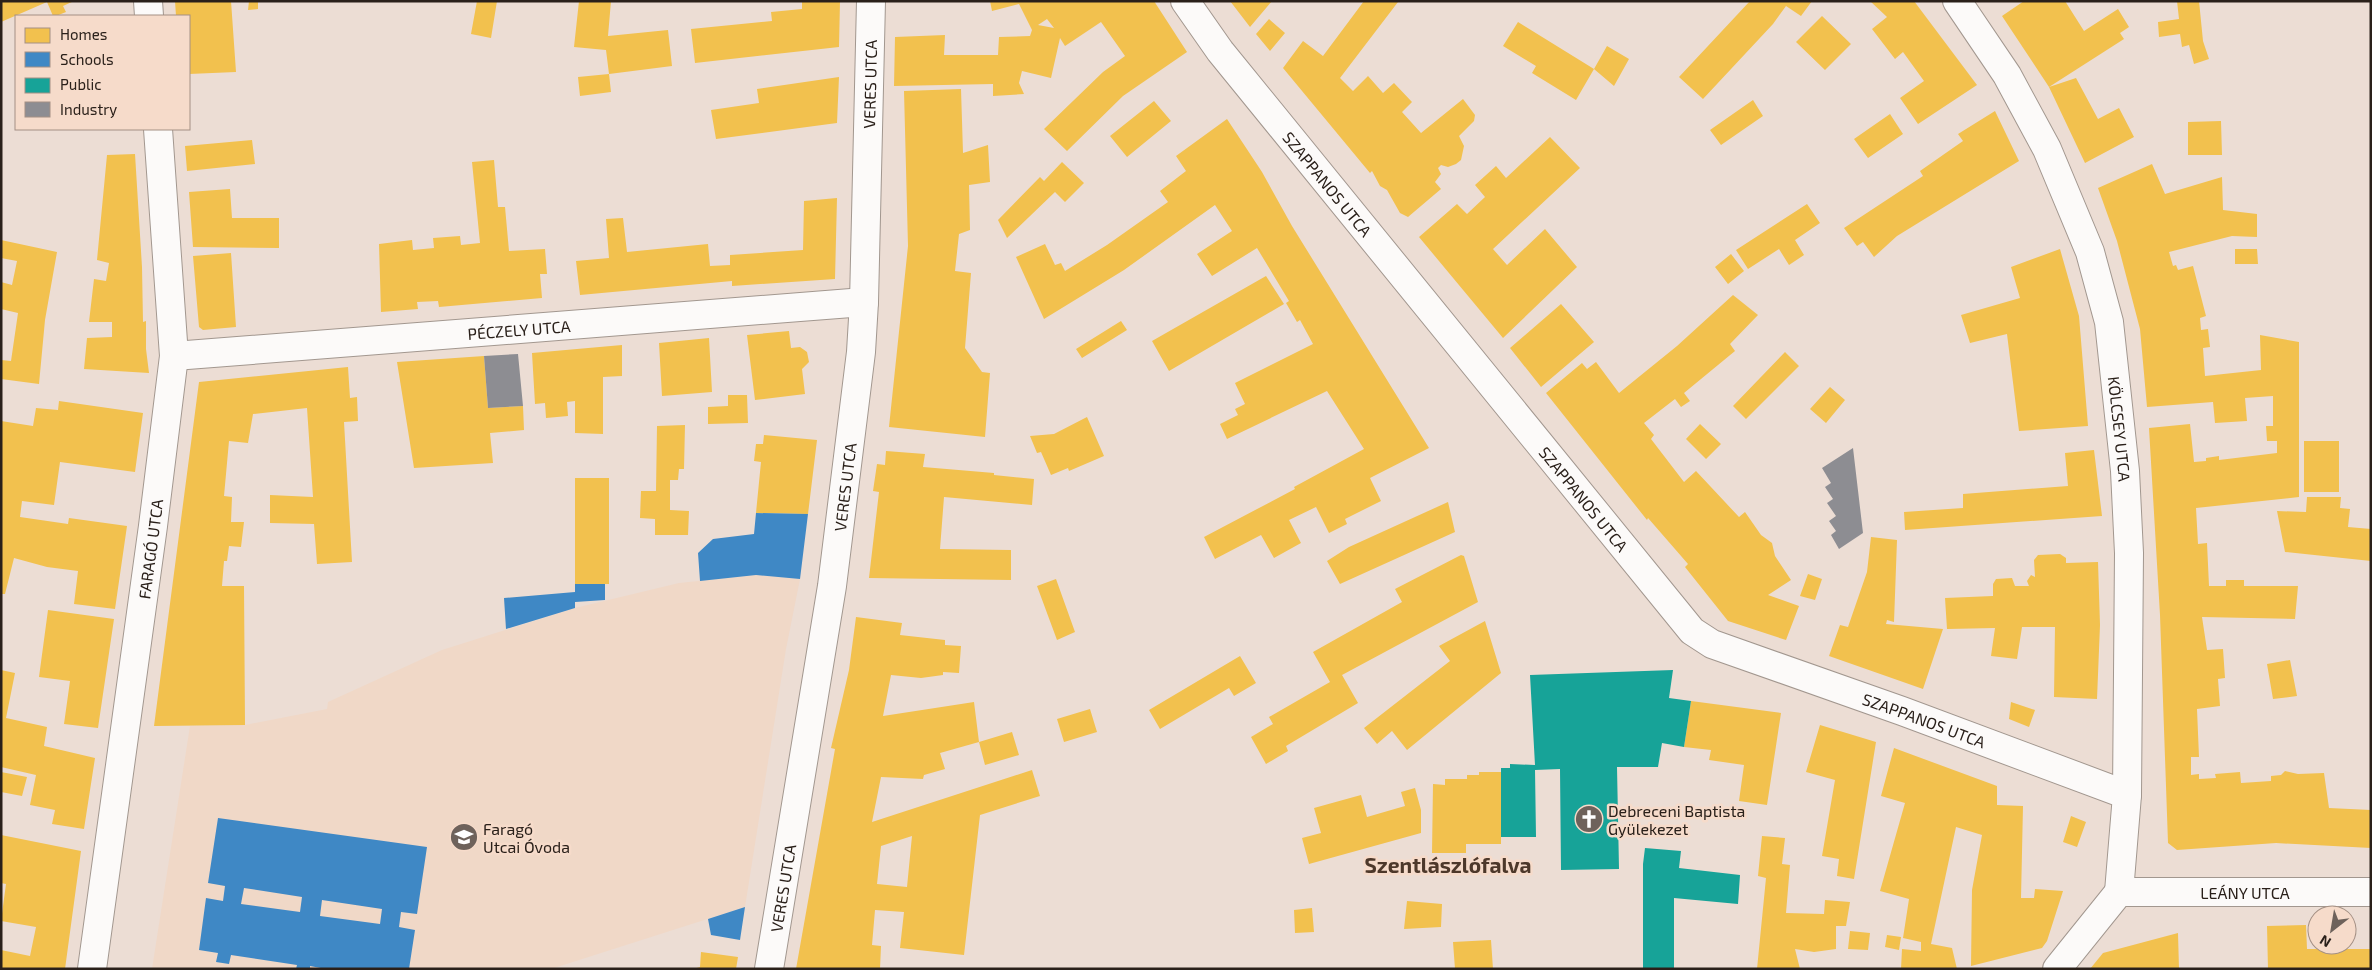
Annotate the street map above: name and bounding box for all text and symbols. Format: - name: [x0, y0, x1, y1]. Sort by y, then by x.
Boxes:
- legend: [15, 15, 190, 130]
- text: Homes: [60, 25, 107, 43]
- street label: VERES UTCA: [859, 39, 880, 129]
- text: Schools: [60, 50, 114, 68]
- text: Public: [60, 75, 101, 93]
- text: Industry: [60, 100, 117, 118]
- street label: SZAPPANOS UTCA: [1280, 127, 1376, 240]
- street label: PÉCZELY UTCA: [467, 315, 571, 343]
- street label: KÖLCSEY UTCA: [2105, 375, 2135, 482]
- street label: VERES UTCA: [829, 442, 859, 532]
- street label: SZAPPANOS UTCA: [1536, 442, 1632, 555]
- street label: FARAGÓ UTCA: [134, 498, 166, 600]
- street label: SZAPPANOS UTCA: [1860, 688, 1988, 751]
- place label: Debreceni Baptista Gyülekezet: [1608, 801, 1745, 838]
- church icon: Debreceni Baptista Gyülekezet: [1574, 804, 1604, 834]
- place label: Faragó Utcai Óvoda: [483, 819, 570, 856]
- school or university icon: Faragó Utcai Óvoda: [449, 822, 479, 852]
- street label: VERES UTCA: [766, 843, 799, 934]
- district label: Szentlászlófalva: [1364, 852, 1532, 877]
- street label: LEÁNY UTCA: [2200, 883, 2290, 902]
- north arrow: [2307, 905, 2357, 955]
- text: N: [2316, 932, 2334, 951]

